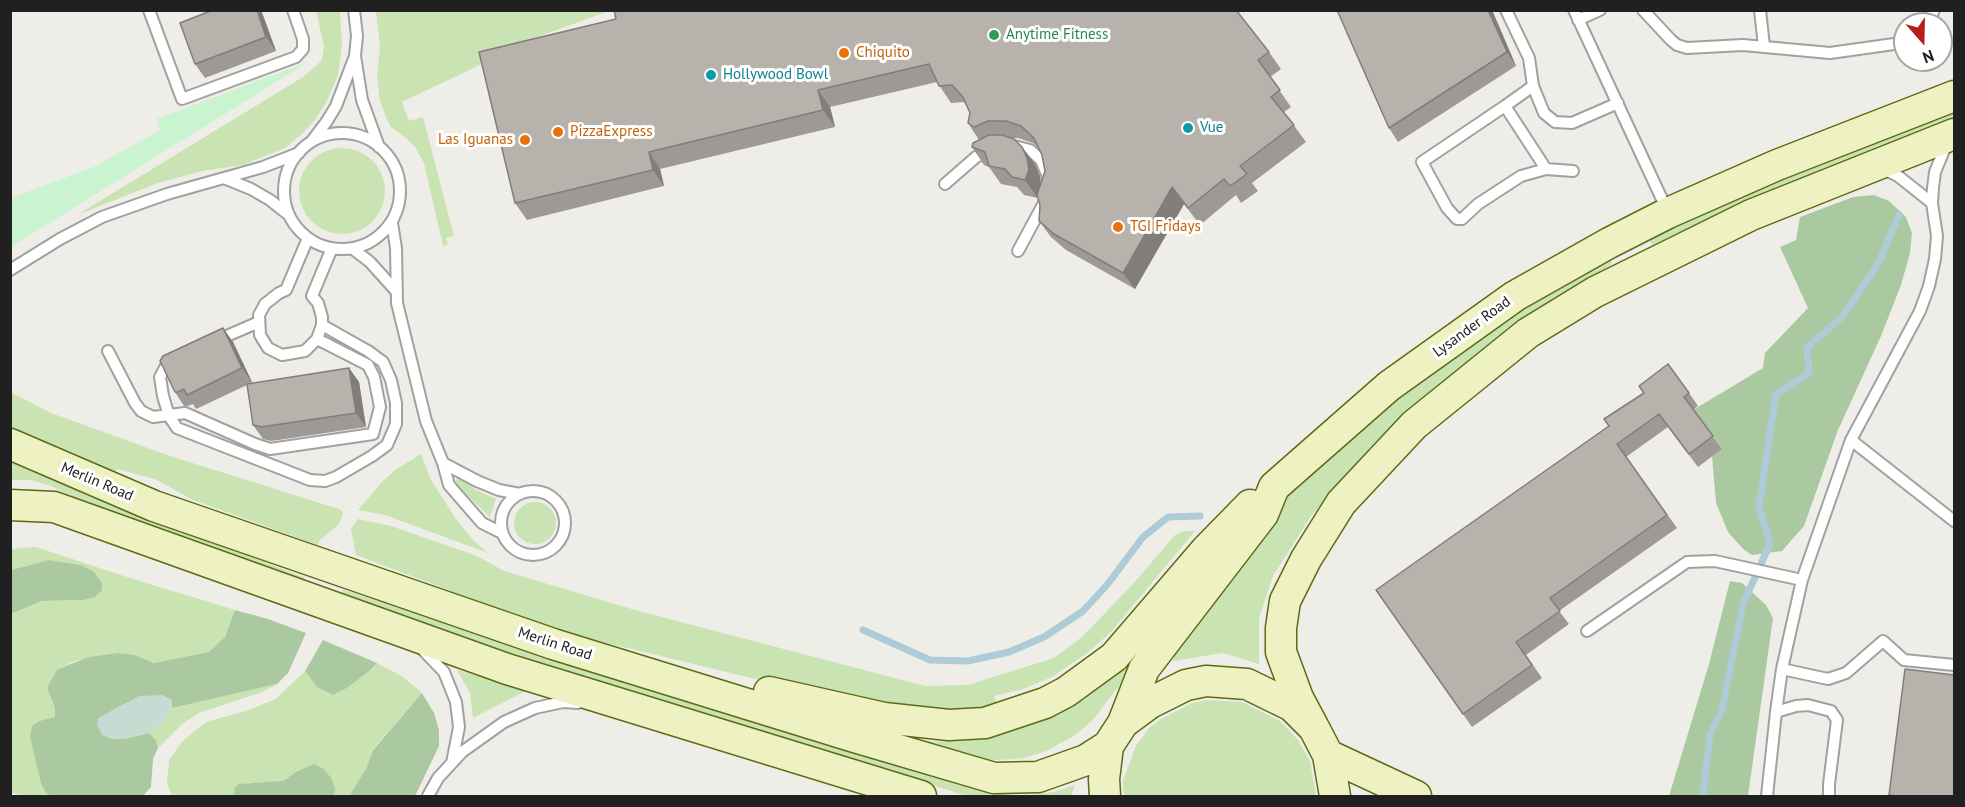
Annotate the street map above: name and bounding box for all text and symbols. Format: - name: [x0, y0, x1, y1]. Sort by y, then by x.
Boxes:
- north arrow: [1893, 12, 1953, 72]
- place label: Anytime Fitness: [1006, 26, 1108, 44]
- marker: Anytime Fitness: [987, 28, 1001, 42]
- place label: Chiquito: [856, 44, 910, 62]
- marker: Chiquito: [837, 46, 851, 60]
- text: N: [1920, 46, 1937, 68]
- place label: Hollywood Bowl: [723, 66, 828, 84]
- marker: Hollywood Bowl: [704, 68, 718, 82]
- place label: Vue: [1200, 119, 1223, 137]
- marker: Vue: [1181, 121, 1195, 135]
- place label: PizzaExpress: [570, 123, 652, 141]
- marker: PizzaExpress: [551, 125, 565, 139]
- place label: Las Iguanas: [438, 131, 513, 149]
- marker: Las Iguanas: [518, 133, 532, 147]
- place label: TGI Fridays: [1130, 218, 1201, 236]
- marker: TGI Fridays: [1111, 220, 1125, 234]
- street label: Lysander Road: [1430, 293, 1514, 361]
- street label: Merlin Road: [58, 459, 136, 505]
- street label: Merlin Road: [516, 624, 594, 664]

